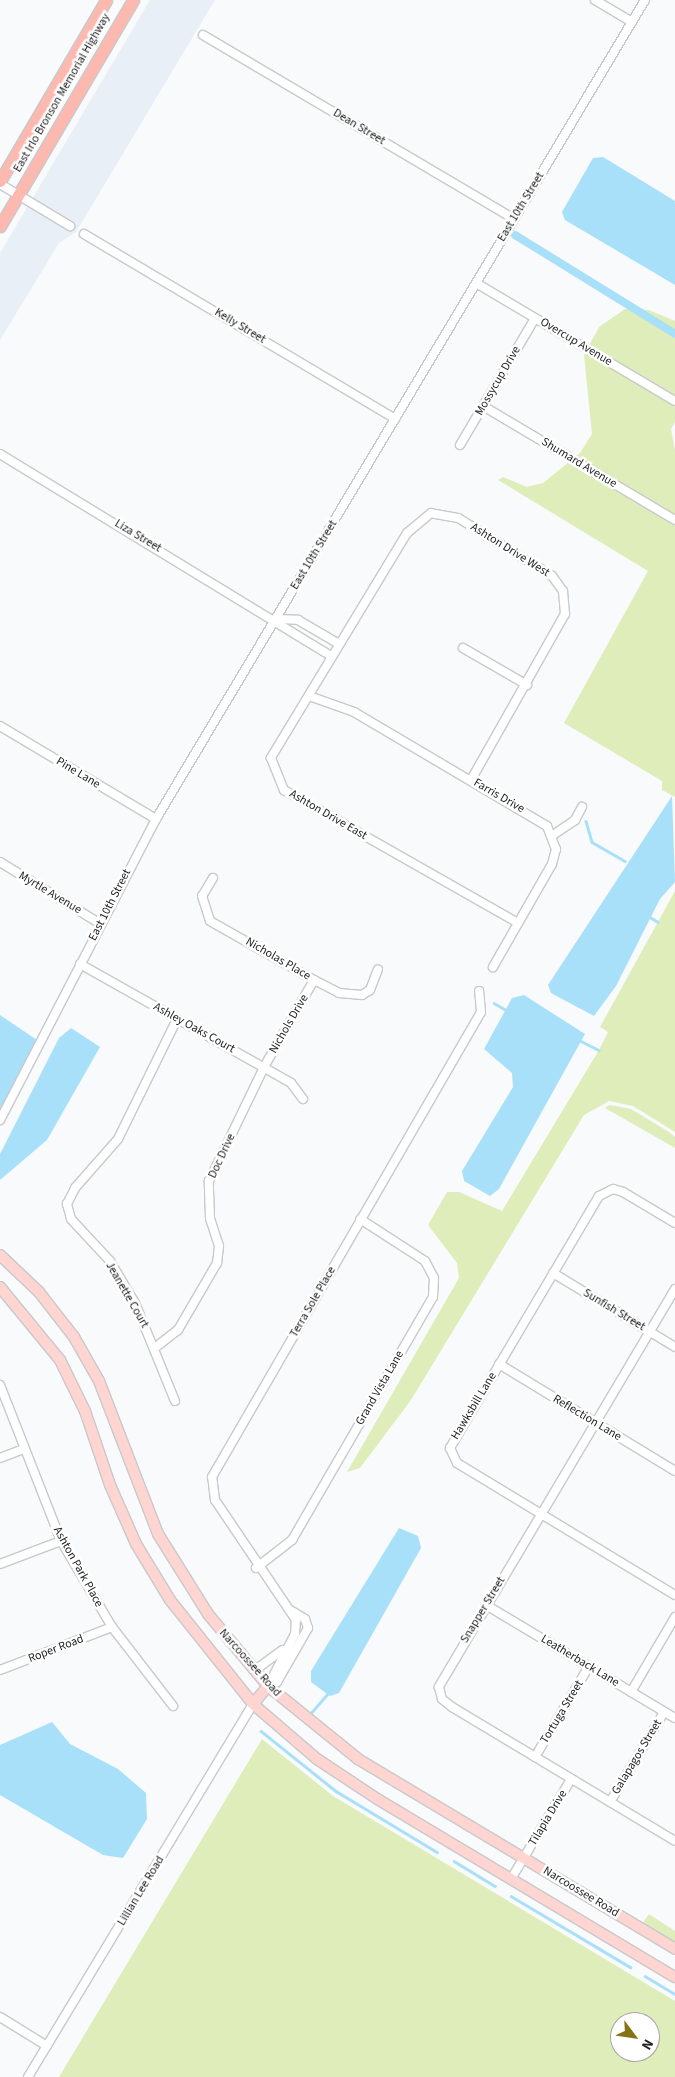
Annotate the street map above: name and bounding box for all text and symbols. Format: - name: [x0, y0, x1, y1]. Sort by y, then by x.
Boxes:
- street label: East Irlo Bronson Memorial Highway: [11, 11, 113, 175]
- street label: Dean Street: [330, 106, 388, 148]
- street label: East 10th Street: [495, 170, 547, 244]
- street label: Kelly Street: [212, 305, 268, 347]
- street label: Overcup Avenue: [537, 315, 615, 369]
- street label: Mossycup Drive: [472, 344, 524, 418]
- street label: Shumard Avenue: [539, 435, 619, 491]
- street label: Liza Street: [112, 516, 164, 556]
- street label: East 10th Street: [288, 518, 340, 592]
- street label: Ashton Drive West: [468, 520, 552, 580]
- street label: Pine Lane: [53, 754, 103, 792]
- street label: Farris Drive: [471, 776, 527, 816]
- street label: Ashton Drive East: [287, 787, 369, 843]
- street label: East 10th Street: [86, 867, 134, 943]
- street label: Myrtle Avenue: [16, 869, 84, 917]
- street label: Nicholas Place: [243, 935, 313, 983]
- street label: Nichols Drive: [266, 992, 312, 1056]
- street label: Ashley Oaks Court: [151, 1000, 237, 1056]
- street label: Doc Drive: [205, 1131, 239, 1181]
- street label: Jeanette Court: [102, 1259, 152, 1331]
- street label: Terra Sole Place: [287, 1264, 339, 1340]
- street label: Sunfish Street: [580, 1286, 648, 1334]
- street label: Grand Vista Lane: [353, 1348, 407, 1428]
- street label: Hawksbill Lane: [448, 1370, 500, 1442]
- street label: Reflection Lane: [550, 1392, 624, 1444]
- street label: Ashton Park Place: [50, 1524, 106, 1610]
- street label: Snapper Street: [458, 1574, 508, 1646]
- street label: Narcoossee Road: [216, 1626, 284, 1700]
- street label: Roper Road: [26, 1632, 86, 1666]
- street label: Leatherback Lane: [538, 1632, 622, 1690]
- street label: Tortuga Street: [537, 1678, 587, 1746]
- street label: Galapagos Street: [609, 1717, 665, 1797]
- street label: Tilapia Drive: [526, 1787, 570, 1849]
- street label: Lillian Lee Road: [115, 1854, 167, 1928]
- street label: Narcoossee Road: [540, 1864, 622, 1920]
- north arrow: [610, 2012, 660, 2062]
- text: N: [636, 2035, 658, 2053]

